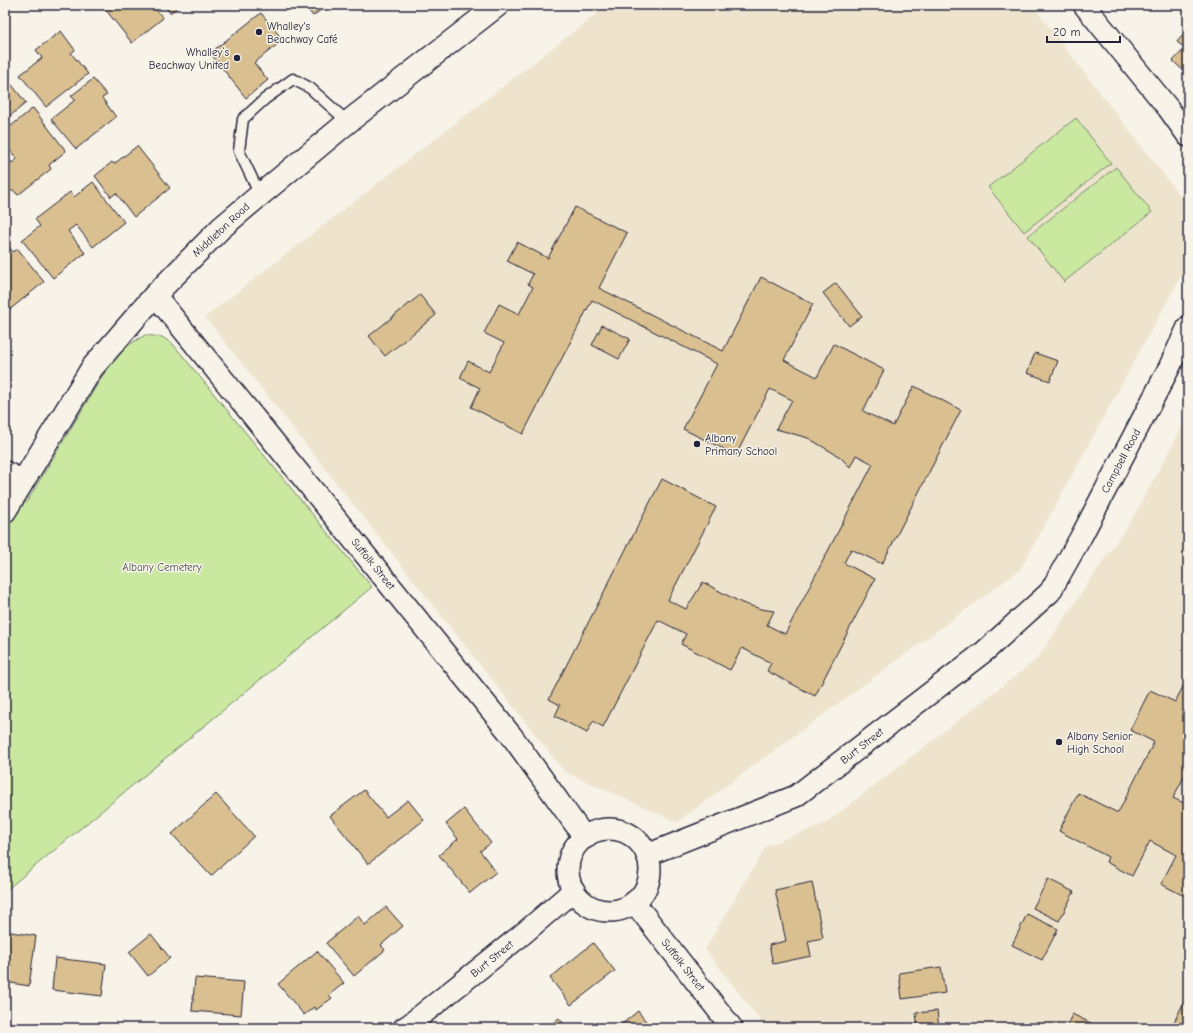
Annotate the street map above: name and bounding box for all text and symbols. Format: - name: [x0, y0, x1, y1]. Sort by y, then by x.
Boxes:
- scale bar: [1047, 18, 1120, 44]
- place label: Whalley's Beachway Café: [267, 20, 338, 46]
- text: 20 m: [1053, 25, 1081, 39]
- marker: Whalley's Beachway Café: [254, 27, 264, 37]
- place label: Whalley‘s Beachway United: [149, 46, 229, 72]
- marker: Whalley‘s Beachway United: [232, 53, 242, 63]
- street label: Middleton Road: [190, 200, 252, 260]
- street label: Campbell Road: [1099, 426, 1143, 495]
- place label: Albany Primary School: [705, 432, 777, 458]
- marker: Albany Primary School: [692, 439, 702, 449]
- street label: Suffolk Street: [348, 536, 398, 593]
- park label: Albany Cemetery: [122, 561, 202, 574]
- street label: Burt Street: [838, 725, 887, 767]
- place label: Albany Senior High School: [1067, 730, 1133, 756]
- marker: Albany Senior High School: [1054, 737, 1064, 747]
- street label: Suffolk Street: [659, 936, 708, 994]
- street label: Burt Street: [468, 937, 517, 980]

